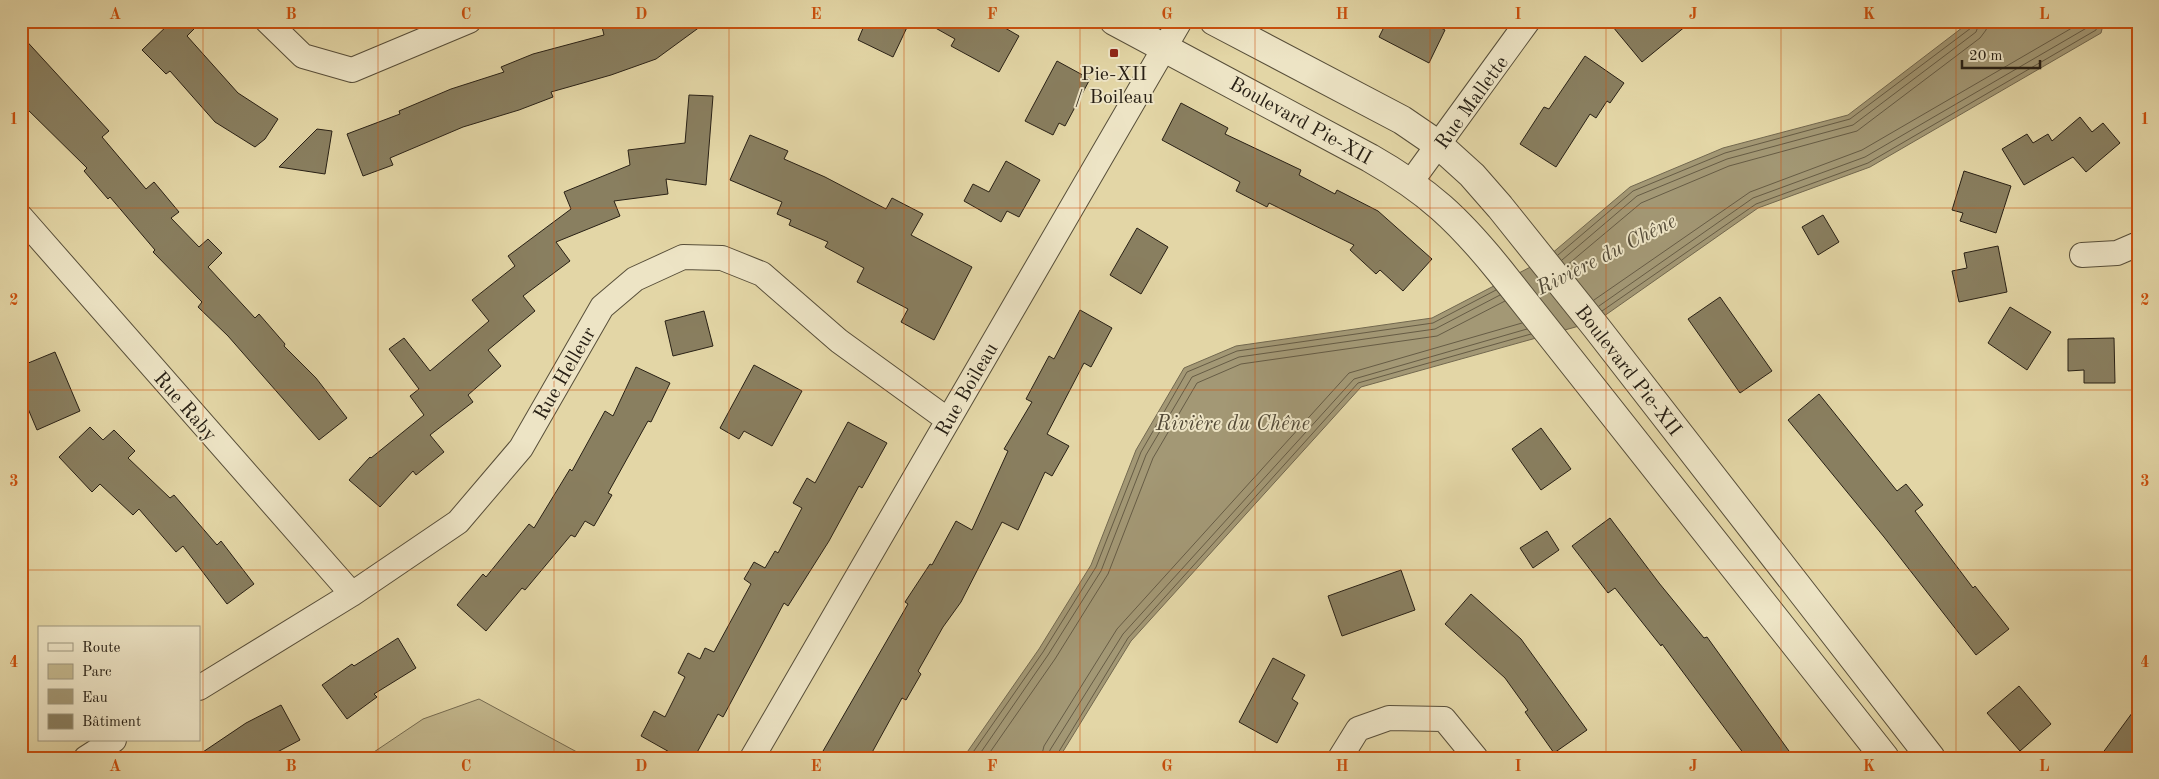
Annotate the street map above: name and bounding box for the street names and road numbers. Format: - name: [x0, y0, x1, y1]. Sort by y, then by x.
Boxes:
- street label: Rue Mallette: [1432, 53, 1513, 153]
- street label: Boulevard Pie-XII: [1225, 74, 1375, 169]
- street label: Boulevard Pie-XII: [1570, 302, 1684, 440]
- street label: Rue Helleur: [531, 324, 600, 424]
- street label: Rue Boileau: [933, 340, 1003, 440]
- street label: Rue Raby: [149, 369, 220, 446]

